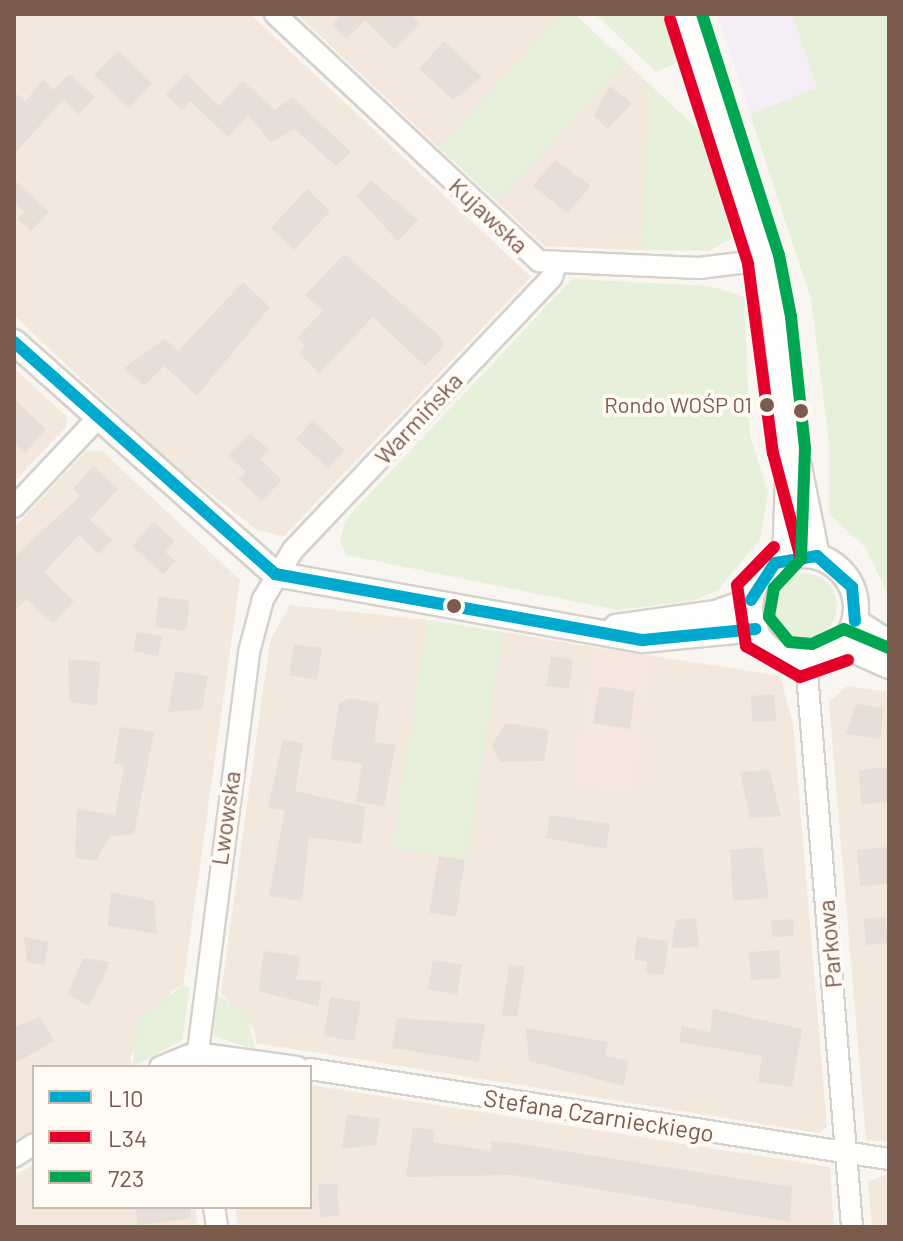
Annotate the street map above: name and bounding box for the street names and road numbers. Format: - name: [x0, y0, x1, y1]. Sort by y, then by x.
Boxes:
- street label: Kujawska: [443, 171, 535, 259]
- street label: Warmińska: [368, 366, 468, 470]
- street label: Lwowska: [204, 769, 246, 867]
- street label: Parkowa: [811, 899, 847, 989]
- street label: Stefana Czarnieckiego: [482, 1083, 716, 1147]

